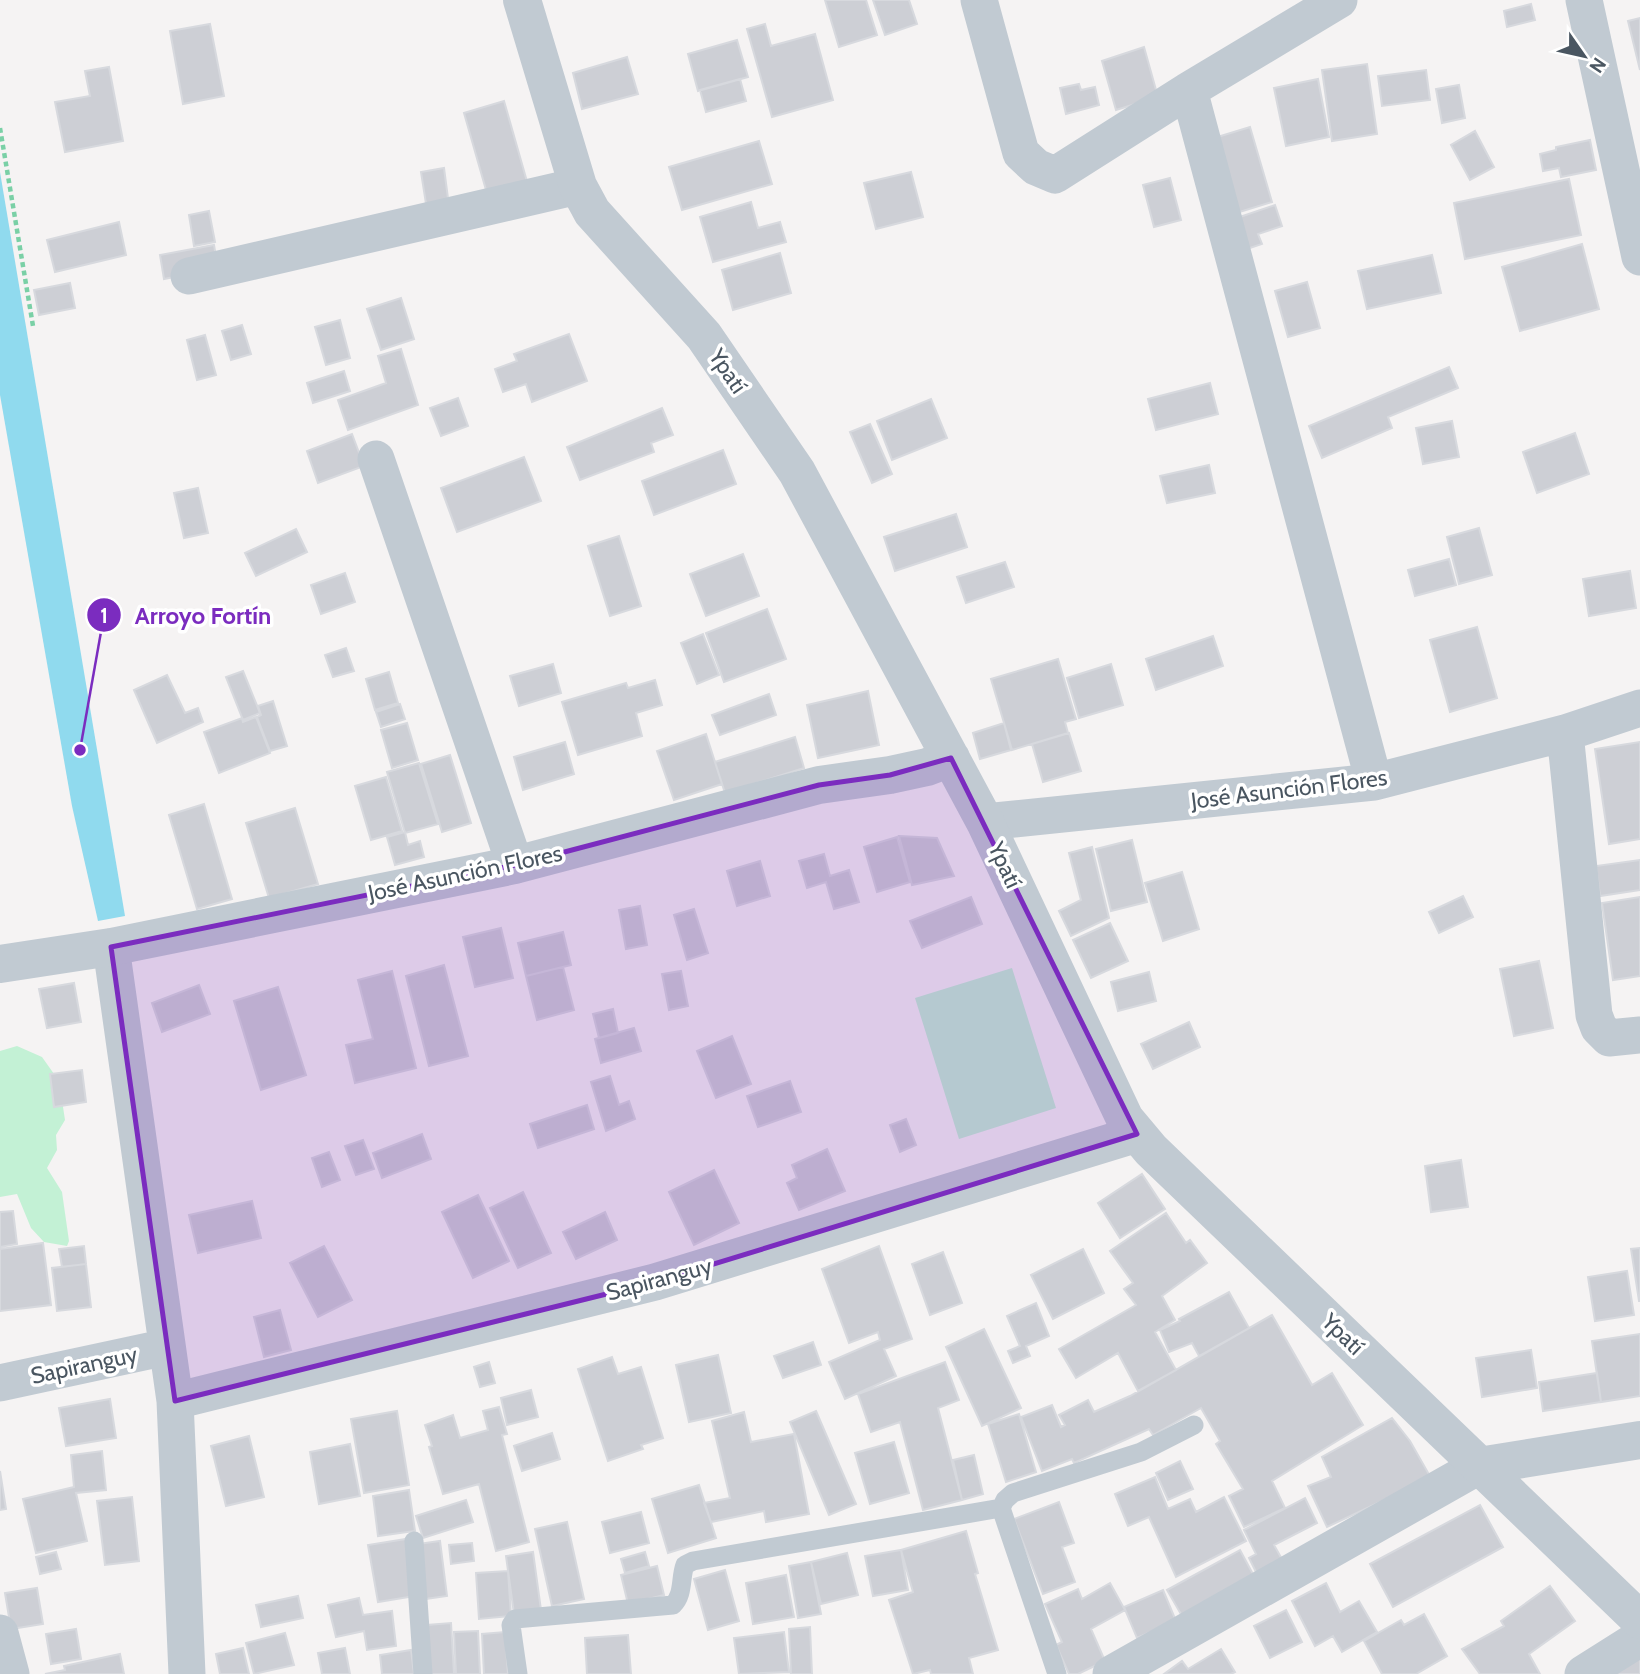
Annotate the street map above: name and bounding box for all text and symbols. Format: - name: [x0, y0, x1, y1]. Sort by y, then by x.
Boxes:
- north arrow: [1549, 21, 1619, 91]
- text: N: [1584, 53, 1611, 77]
- street label: Ypatí: [702, 343, 753, 399]
- callout: Arroyo Fortín: [86, 593, 286, 638]
- text: Arroyo Fortín: [135, 601, 271, 630]
- text: 1: [100, 603, 108, 628]
- street label: José Asunción Flores: [1188, 763, 1389, 815]
- street label: Ypatí: [982, 837, 1028, 893]
- street label: José Asunción Flores: [365, 839, 565, 907]
- street label: Sapiranguy: [603, 1251, 715, 1307]
- street label: Ypatí: [1315, 1307, 1370, 1361]
- street label: Sapiranguy: [28, 1340, 140, 1390]

